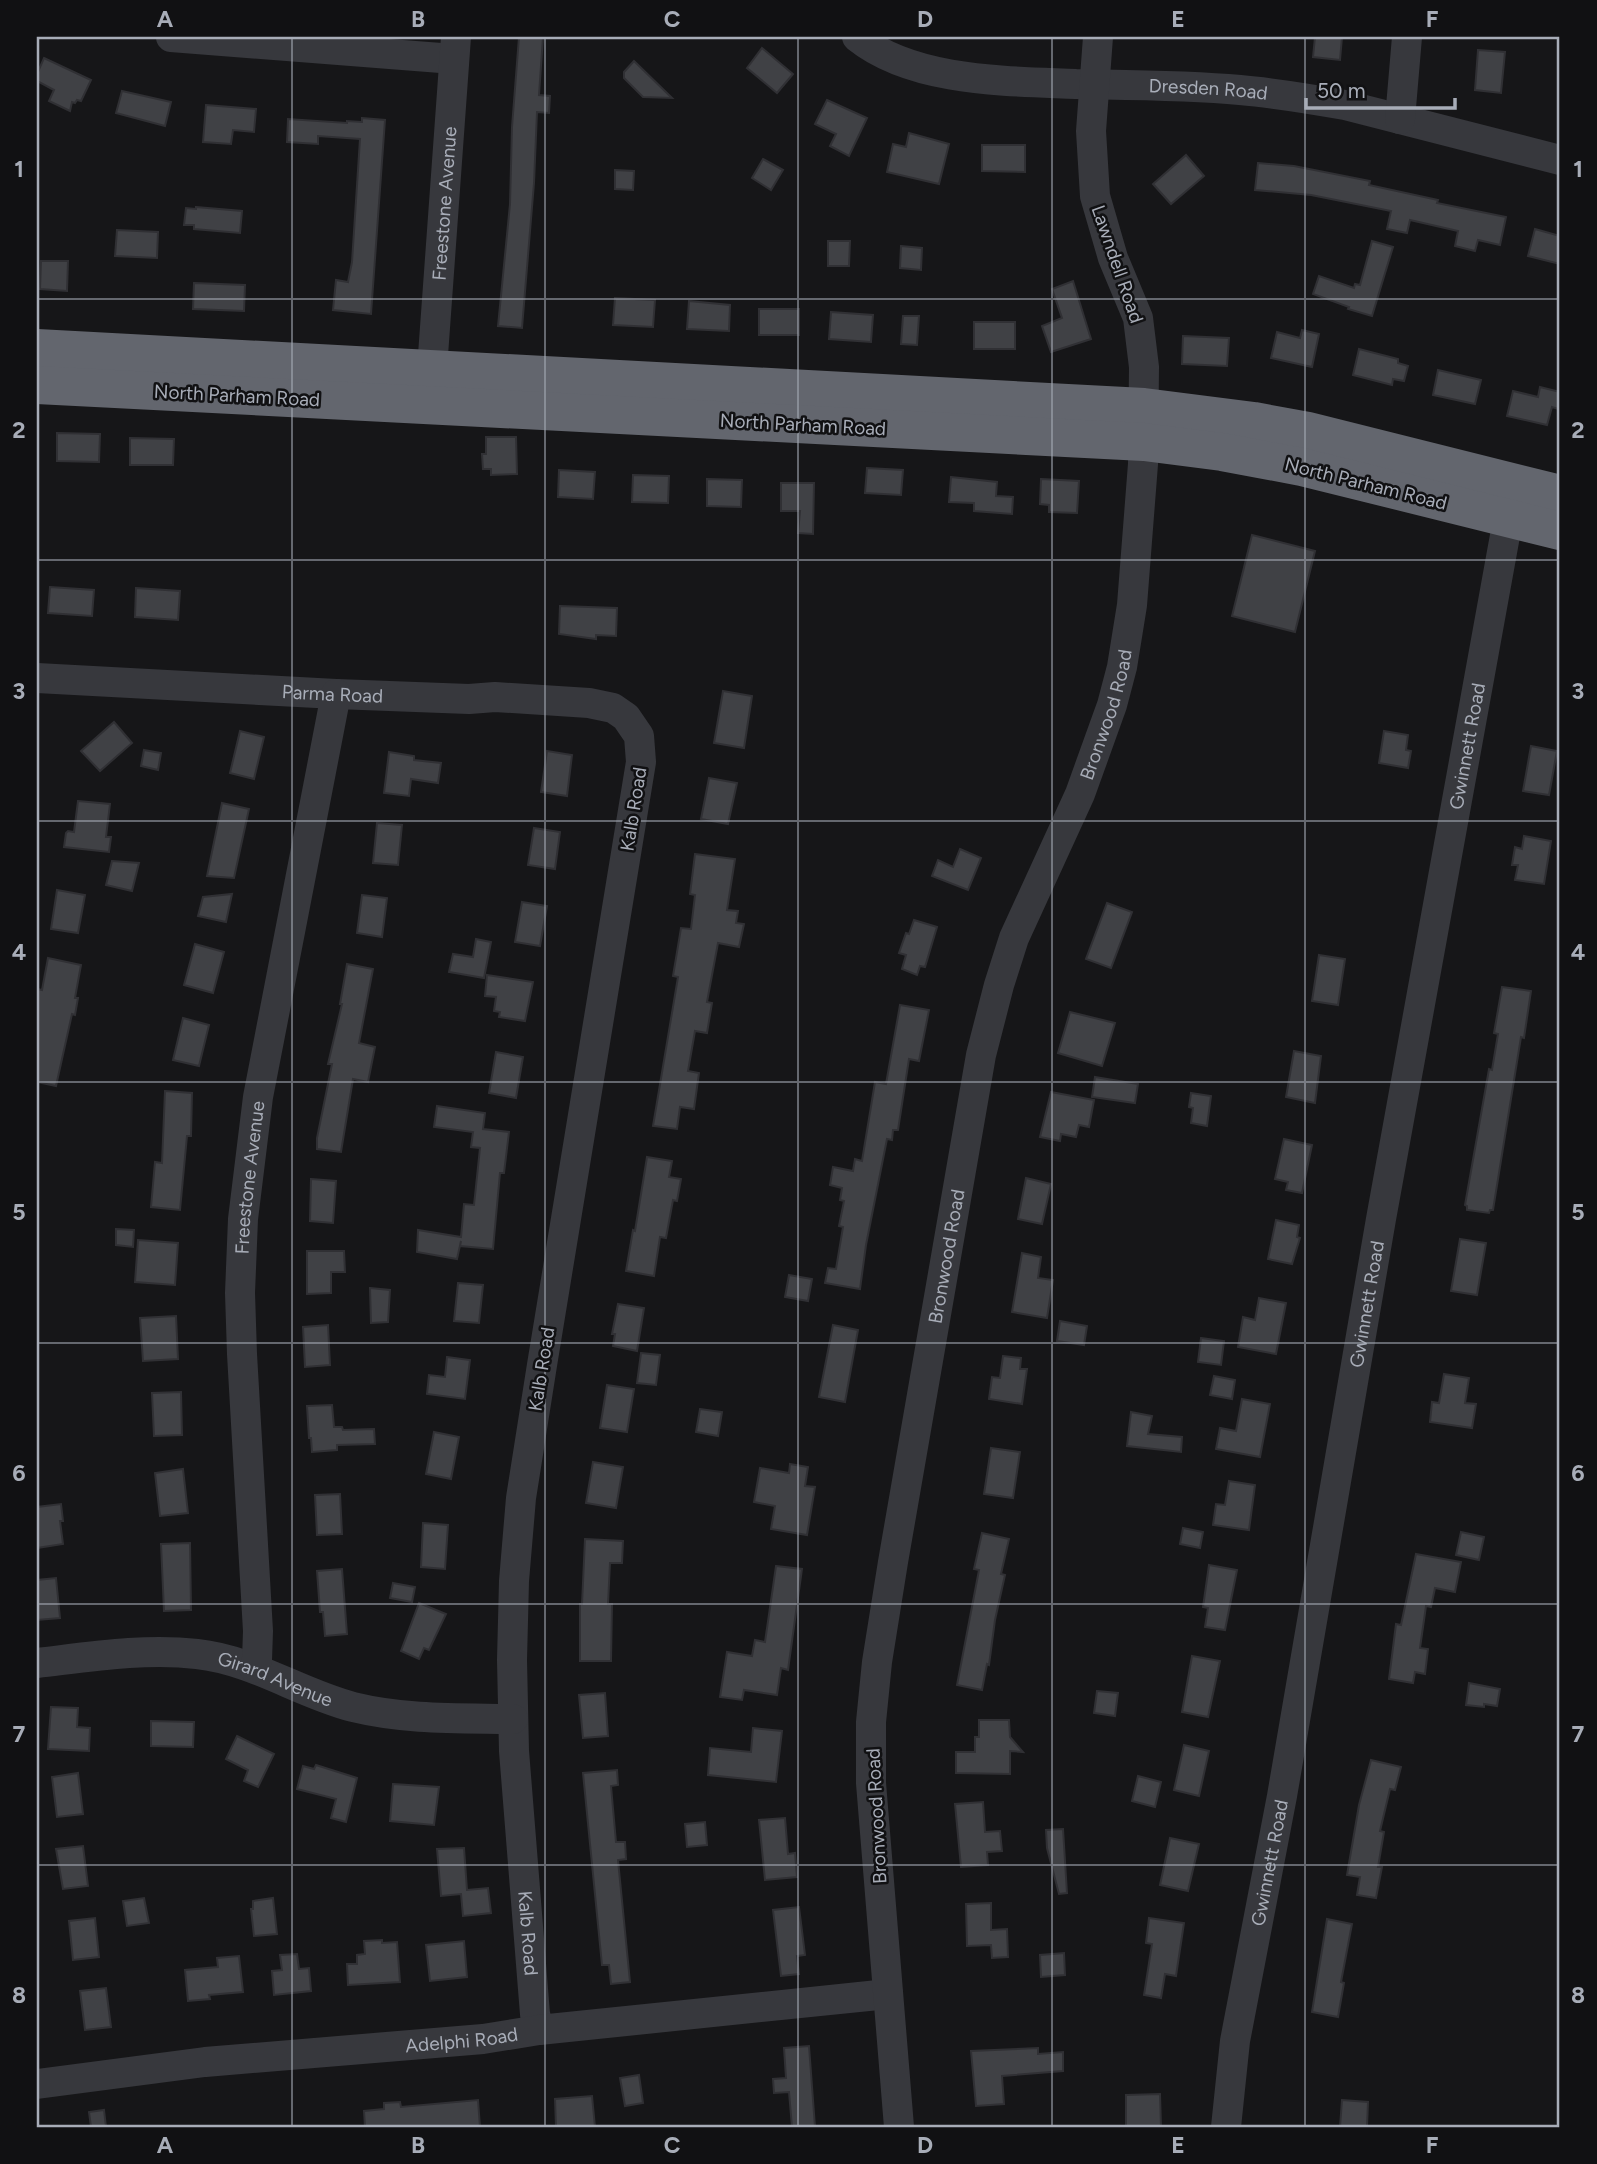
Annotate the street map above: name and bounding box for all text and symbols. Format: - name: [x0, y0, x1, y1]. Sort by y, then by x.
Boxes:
- text: A: [157, 5, 174, 33]
- text: B: [411, 5, 425, 33]
- text: C: [664, 5, 681, 33]
- text: D: [917, 5, 933, 33]
- text: E: [1171, 5, 1185, 33]
- text: F: [1426, 5, 1439, 33]
- scale bar: [1306, 66, 1455, 110]
- street label: Dresden Road: [1148, 74, 1269, 105]
- text: 50 m: [1317, 78, 1366, 103]
- street label: Freestone Avenue: [427, 126, 462, 281]
- text: 1: [14, 155, 24, 183]
- text: 1: [1573, 155, 1583, 183]
- street label: Lawndell Road: [1087, 202, 1148, 326]
- street label: North Parham Road: [153, 380, 321, 411]
- street label: North Parham Road: [719, 409, 887, 440]
- text: 2: [12, 416, 26, 444]
- text: 2: [1571, 416, 1585, 444]
- street label: North Parham Road: [1282, 452, 1449, 515]
- street label: Bronwood Road: [1075, 648, 1137, 783]
- text: 3: [13, 677, 25, 705]
- text: 3: [1572, 677, 1584, 705]
- street label: Parma Road: [281, 680, 384, 708]
- street label: Gwinnett Road: [1445, 681, 1490, 811]
- street label: Kalb Road: [615, 765, 651, 853]
- text: 4: [12, 938, 26, 966]
- text: 4: [1571, 938, 1585, 966]
- street label: Freestone Avenue: [231, 1099, 269, 1255]
- street label: Bronwood Road: [924, 1187, 970, 1325]
- text: 5: [12, 1198, 26, 1226]
- text: 5: [1571, 1198, 1585, 1226]
- street label: Gwinnett Road: [1345, 1239, 1389, 1369]
- street label: Kalb Road: [523, 1325, 559, 1413]
- text: 6: [12, 1459, 26, 1487]
- text: 6: [1571, 1459, 1585, 1487]
- street label: Girard Avenue: [215, 1647, 336, 1712]
- text: 7: [13, 1720, 26, 1748]
- text: 7: [1572, 1720, 1585, 1748]
- street label: Bronwood Road: [861, 1748, 892, 1884]
- street label: Gwinnett Road: [1246, 1798, 1293, 1928]
- street label: Kalb Road: [513, 1890, 543, 1976]
- text: 8: [12, 1981, 26, 2009]
- text: 8: [1571, 1981, 1585, 2009]
- street label: Adelphi Road: [404, 2023, 520, 2057]
- text: A: [157, 2131, 174, 2159]
- text: B: [411, 2131, 425, 2159]
- text: C: [664, 2131, 681, 2159]
- text: D: [917, 2131, 933, 2159]
- text: E: [1171, 2131, 1185, 2159]
- text: F: [1426, 2131, 1439, 2159]

